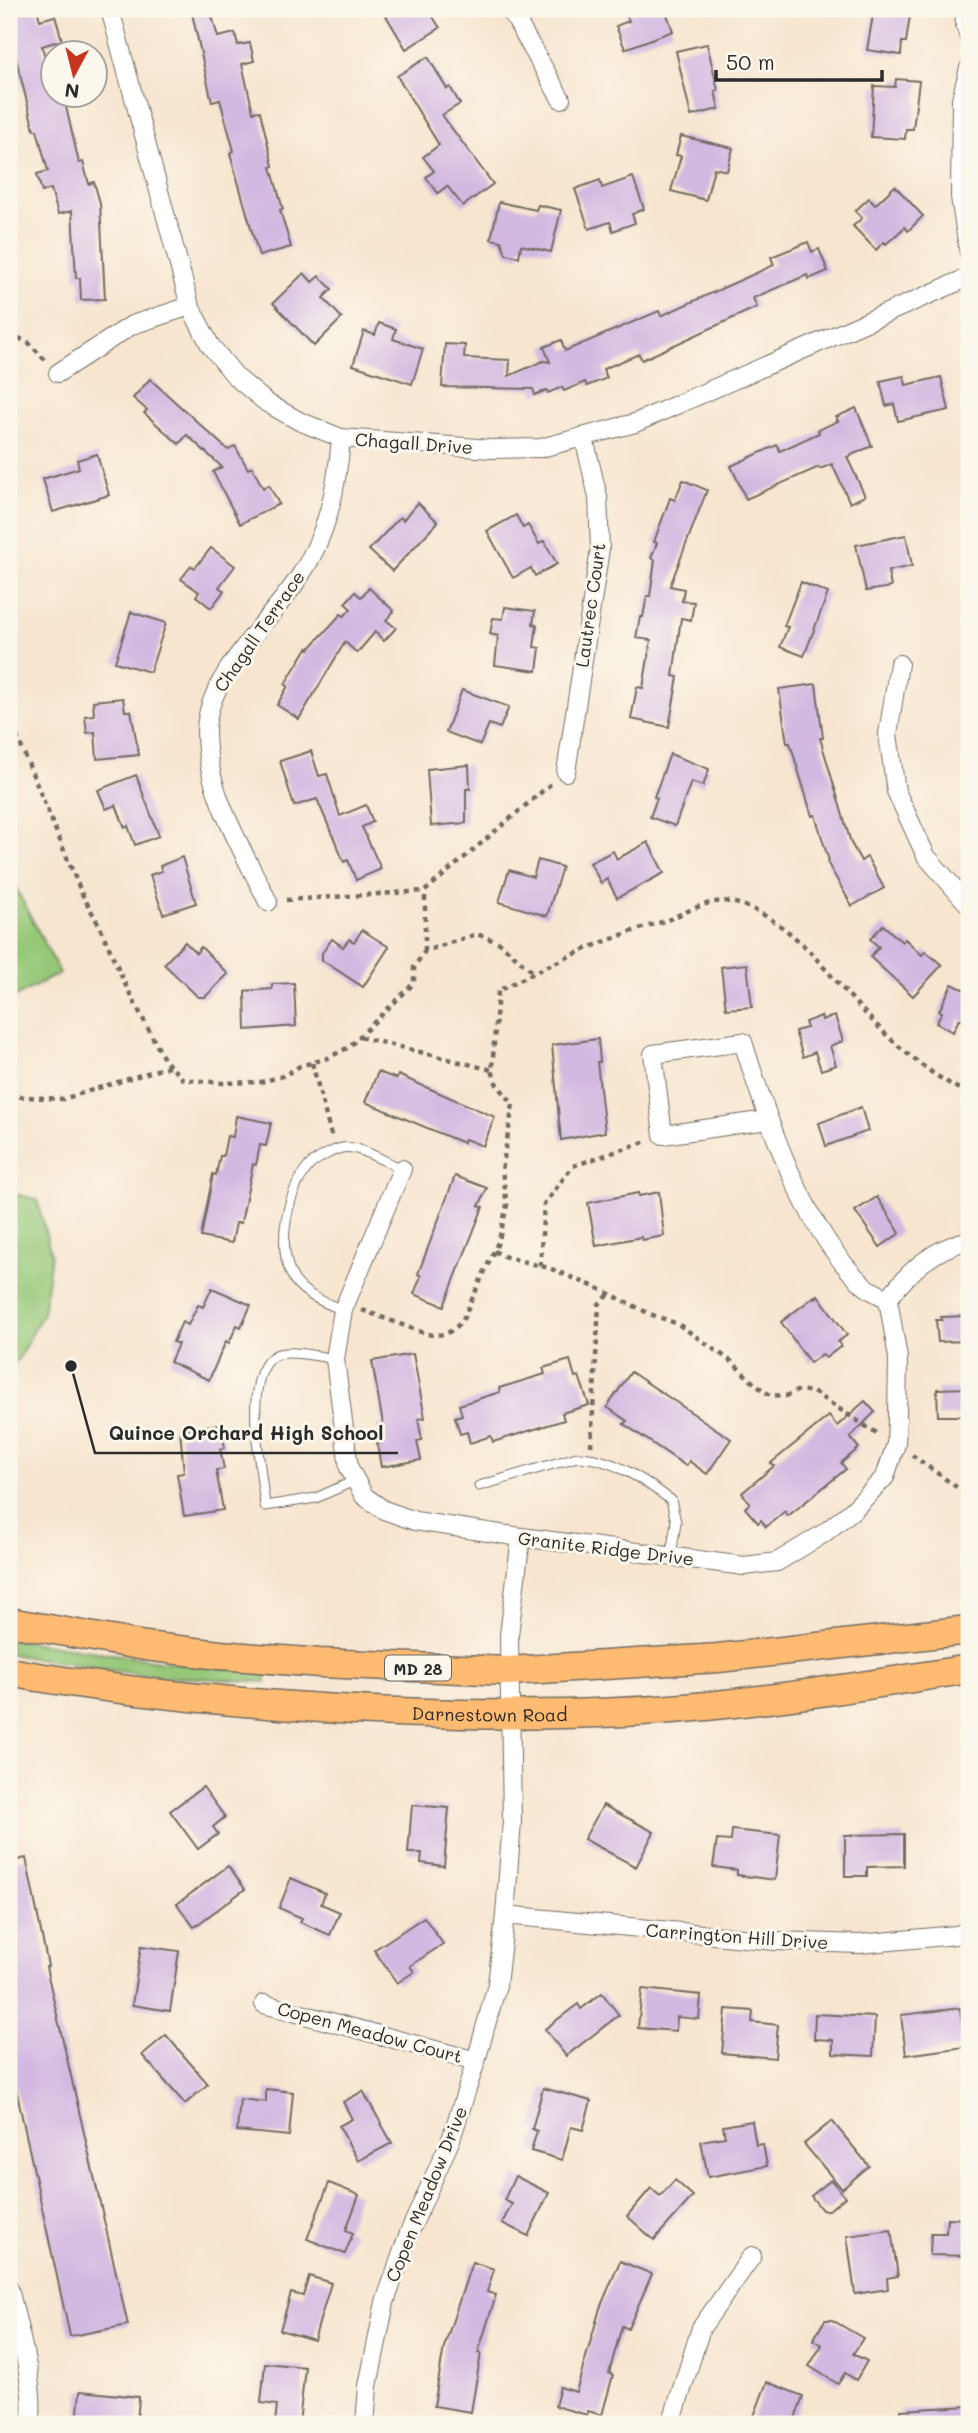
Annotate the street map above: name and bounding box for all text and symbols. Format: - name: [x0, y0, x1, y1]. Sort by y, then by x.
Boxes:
- north arrow: [38, 38, 108, 108]
- scale bar: [716, 38, 882, 82]
- text: 50 m: [726, 48, 775, 75]
- text: N: [63, 78, 81, 105]
- street label: Chagall Drive: [354, 427, 474, 459]
- street label: Lautrec Court: [569, 541, 611, 669]
- street label: Chagall Terrace: [208, 566, 310, 696]
- callout: Quince Orchard High School: [95, 1413, 398, 1453]
- text: Quince Orchard High School: [109, 1420, 383, 1445]
- street label: Granite Ridge Drive: [517, 1525, 695, 1571]
- road number: MD 28: [385, 1656, 451, 1680]
- street label: Darnestown Road: [411, 1701, 568, 1727]
- street label: Carrington Hill Drive: [645, 1918, 829, 1954]
- street label: Copen Meadow Court: [275, 1996, 465, 2068]
- street label: Copen Meadow Drive: [380, 2103, 472, 2285]

